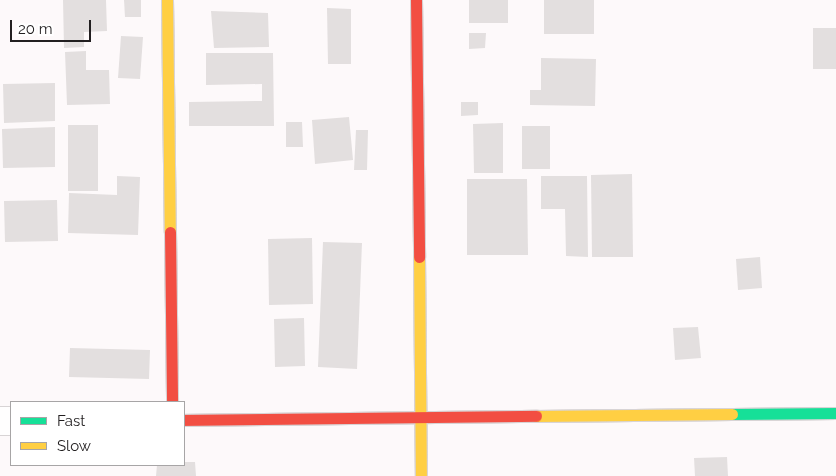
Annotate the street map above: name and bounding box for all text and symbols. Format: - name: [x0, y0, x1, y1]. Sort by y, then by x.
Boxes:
- scale bar: [12, 10, 94, 42]
- text: 20 m: [18, 20, 53, 38]
- legend: [10, 401, 185, 466]
- text: Fast: [57, 412, 85, 430]
- text: Slow: [57, 437, 91, 455]

